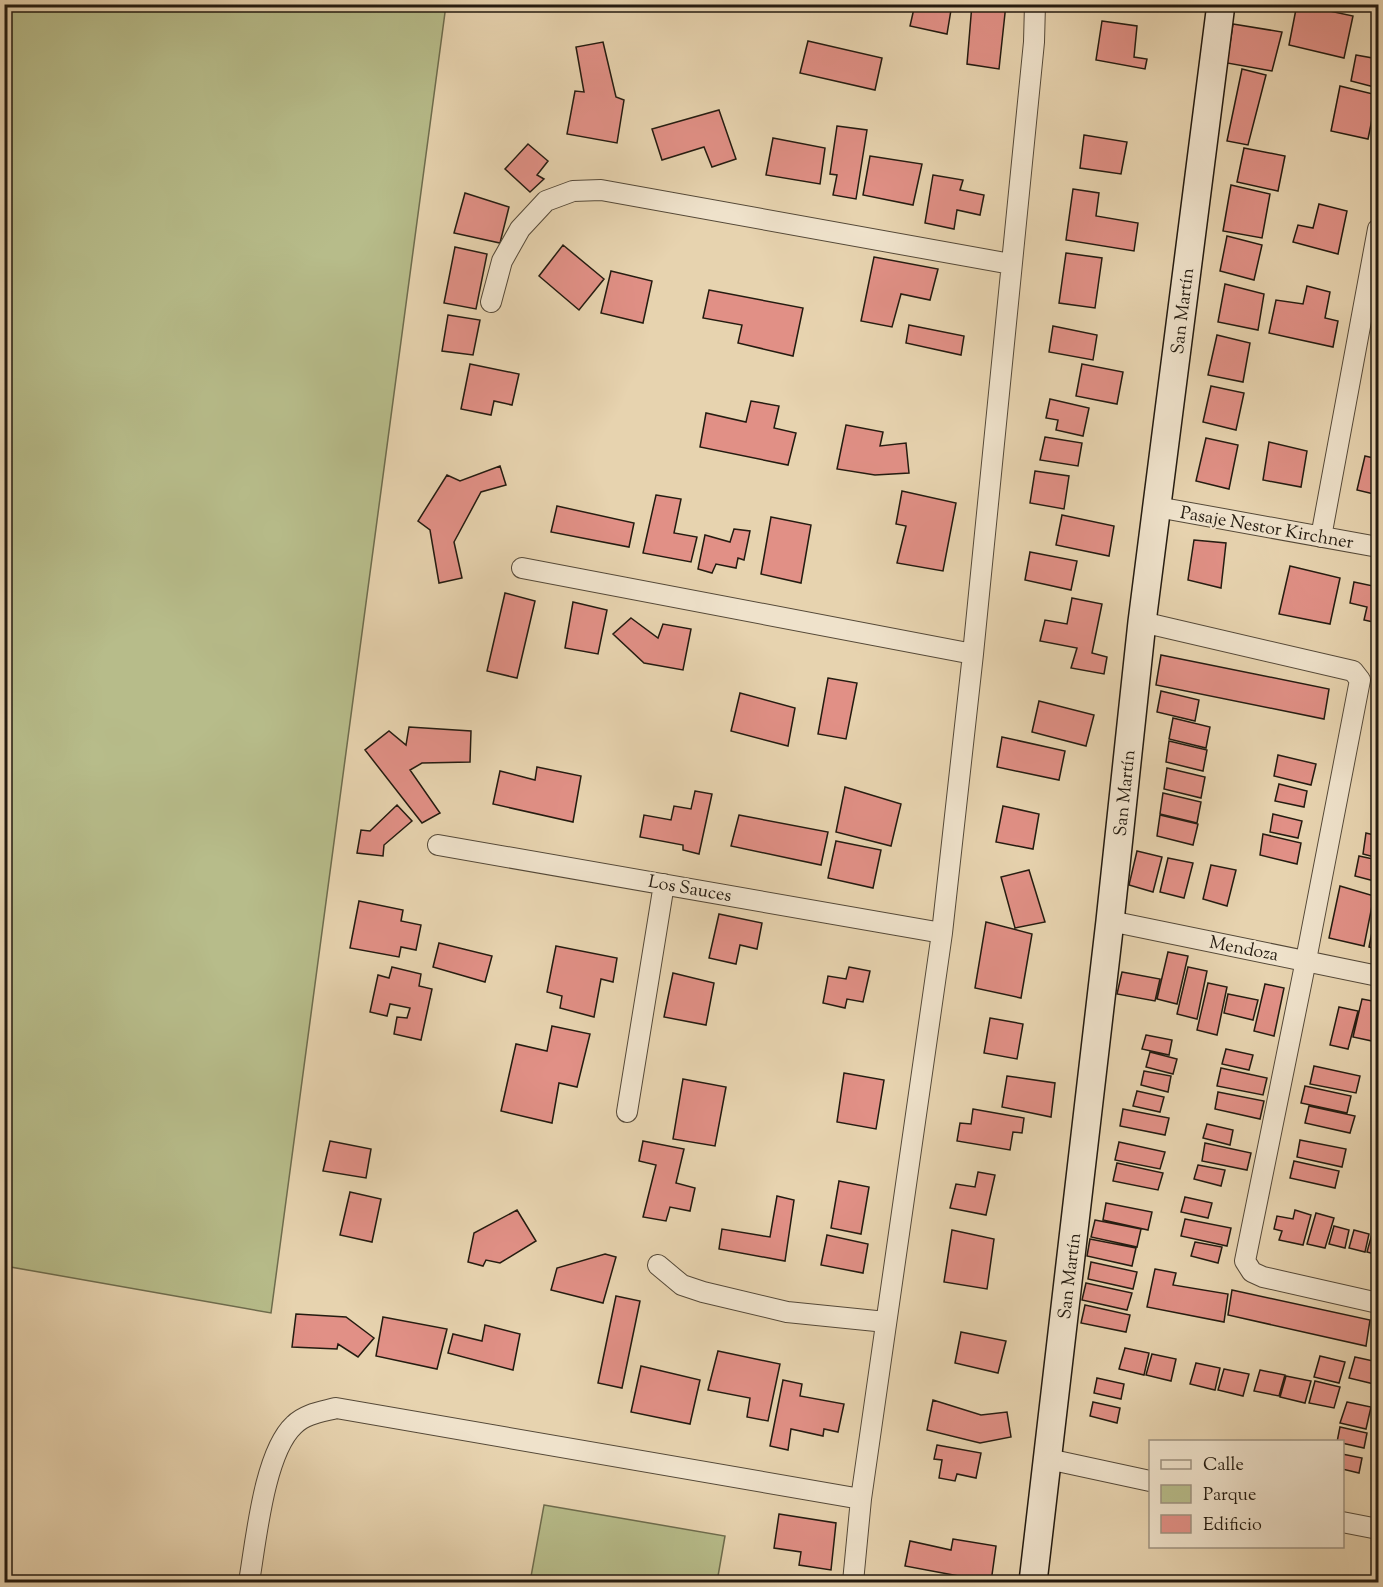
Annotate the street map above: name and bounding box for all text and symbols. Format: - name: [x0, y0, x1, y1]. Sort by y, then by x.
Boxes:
- street label: San Martín: [1166, 266, 1202, 356]
- street label: Pasaje Nestor Kirchner: [1178, 501, 1356, 557]
- street label: San Martín: [1109, 748, 1143, 838]
- street label: Los Sauces: [646, 870, 733, 910]
- street label: Mendoza: [1207, 931, 1280, 969]
- street label: San Martín: [1053, 1231, 1089, 1321]
- legend: [1149, 1440, 1344, 1548]
- text: Calle: [1203, 1453, 1244, 1479]
- text: Parque: [1203, 1483, 1256, 1509]
- text: Edificio: [1203, 1513, 1262, 1539]

